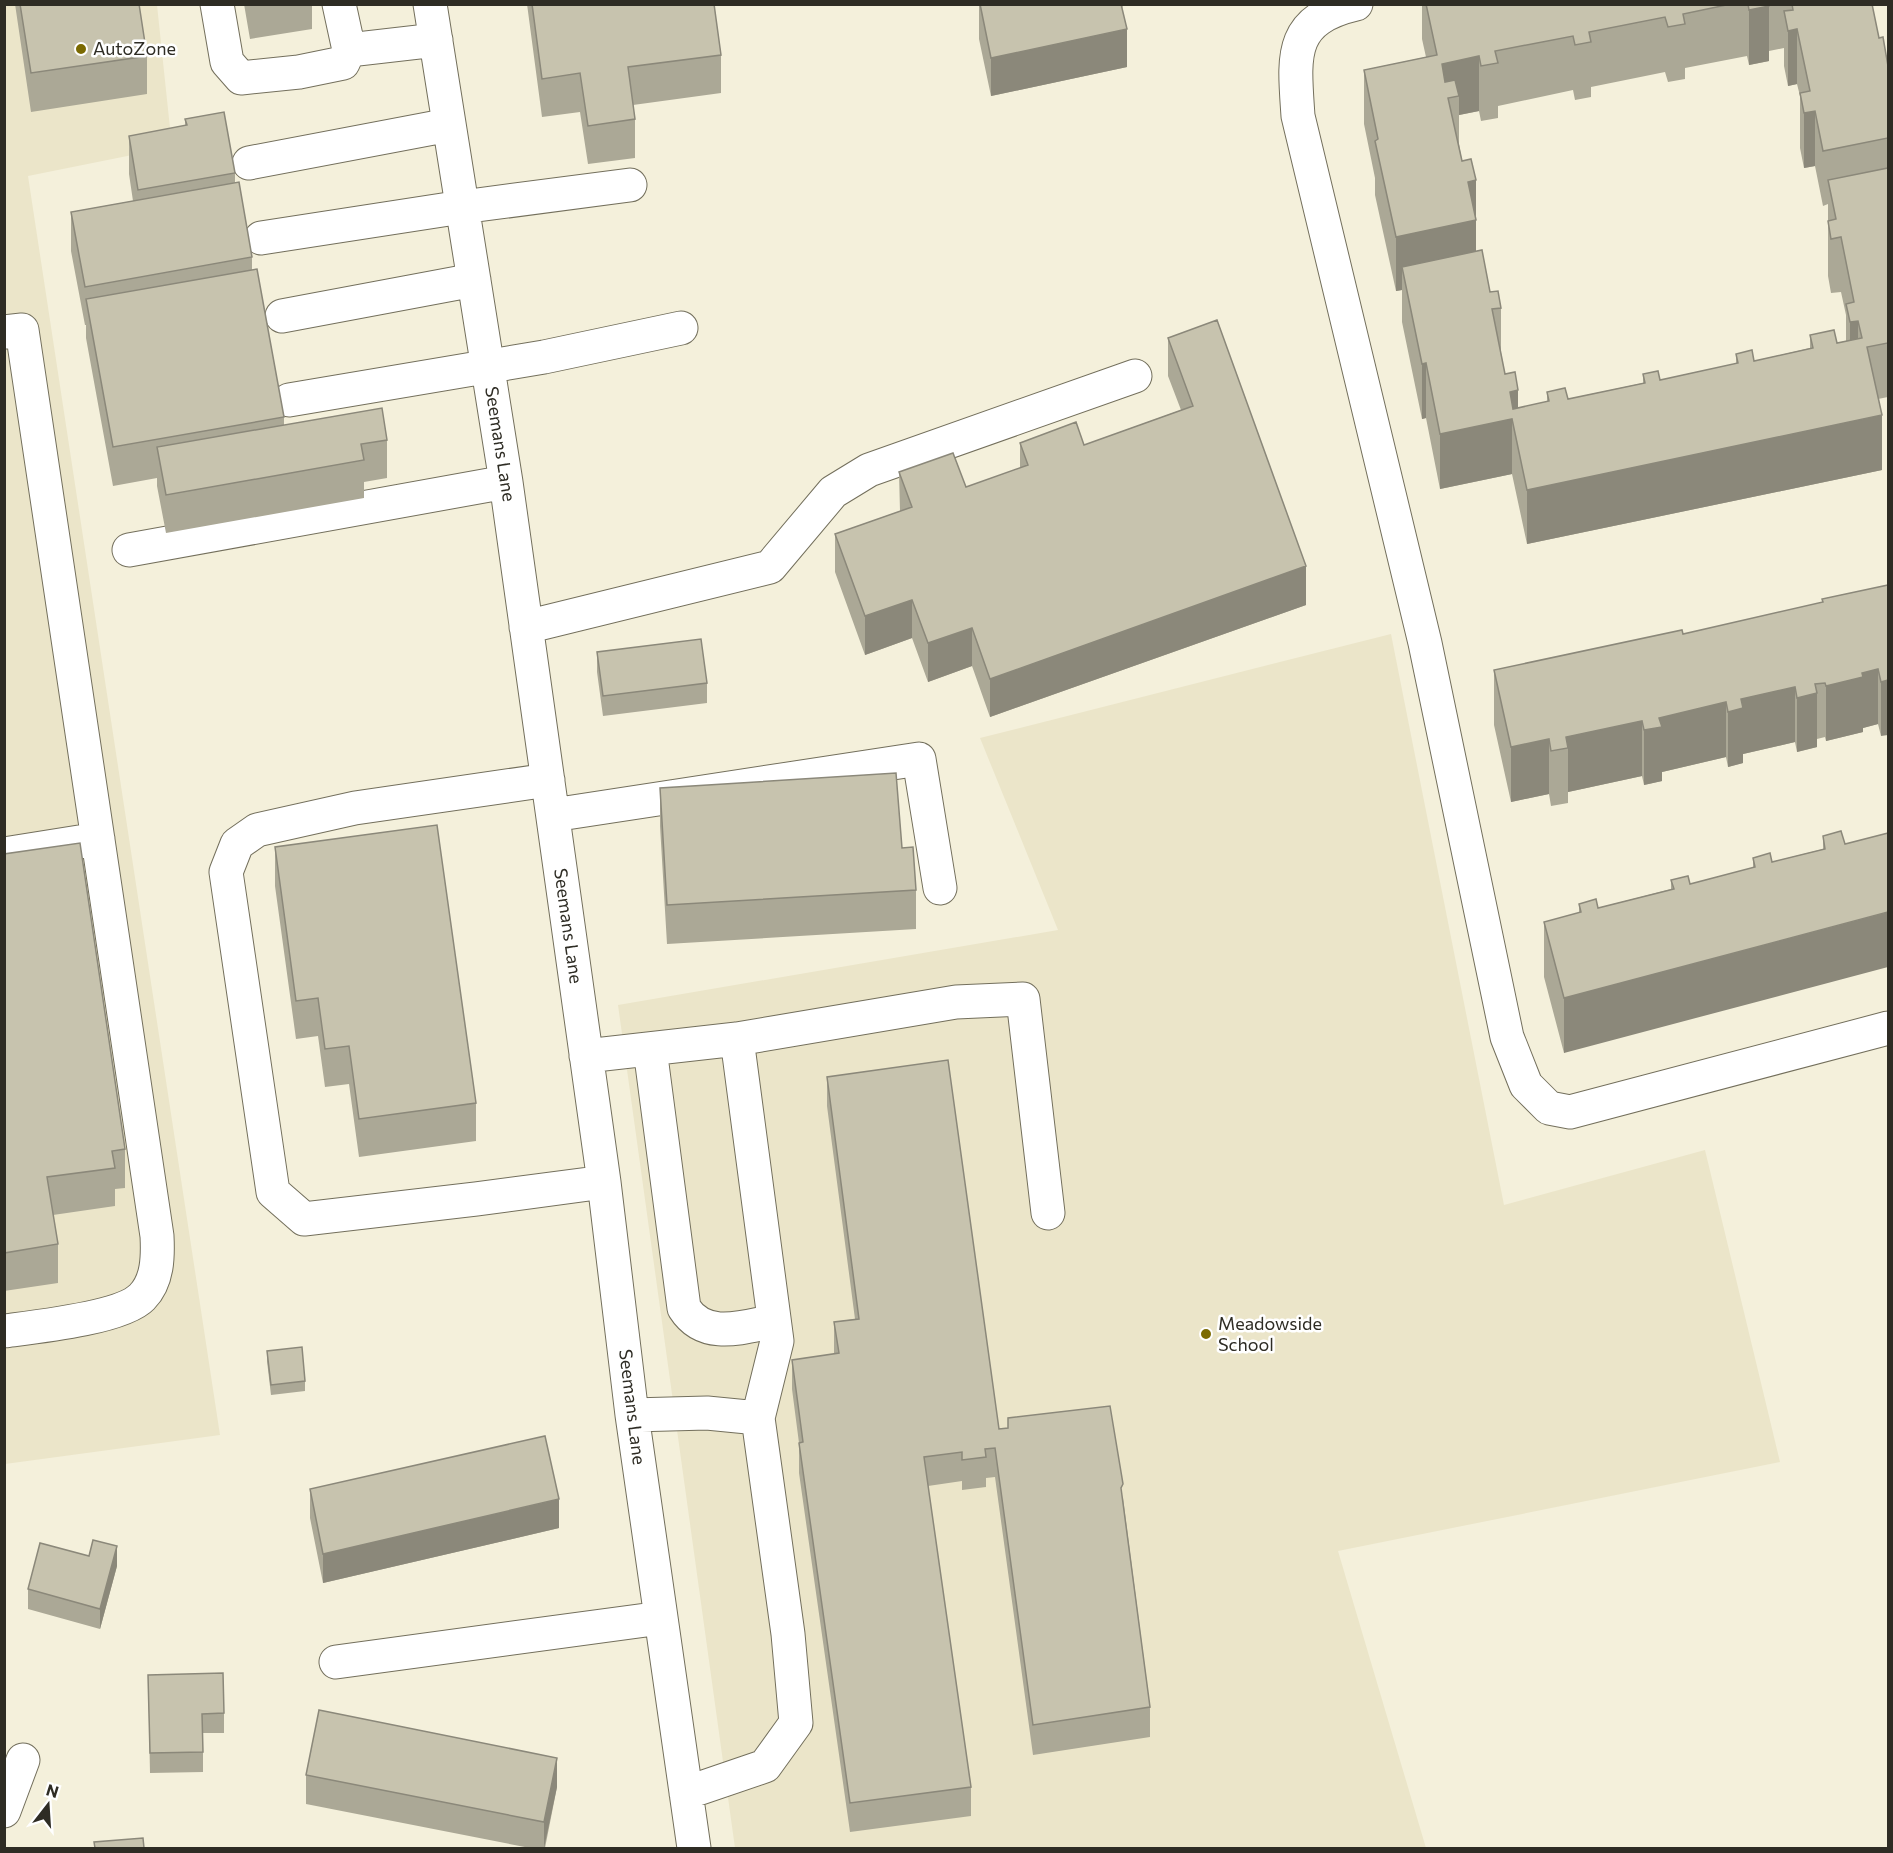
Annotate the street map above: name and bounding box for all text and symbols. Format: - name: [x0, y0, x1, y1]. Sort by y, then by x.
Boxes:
- place label: AutoZone: [93, 37, 176, 59]
- marker: AutoZone: [74, 42, 88, 56]
- street label: Seemans Lane: [481, 385, 521, 503]
- street label: Seemans Lane: [550, 867, 588, 985]
- place label: Meadowside School: [1218, 1312, 1322, 1355]
- marker: Meadowside School: [1199, 1327, 1213, 1341]
- street label: Seemans Lane: [615, 1348, 651, 1466]
- north arrow: [18, 1775, 78, 1835]
- text: N: [44, 1779, 61, 1801]

